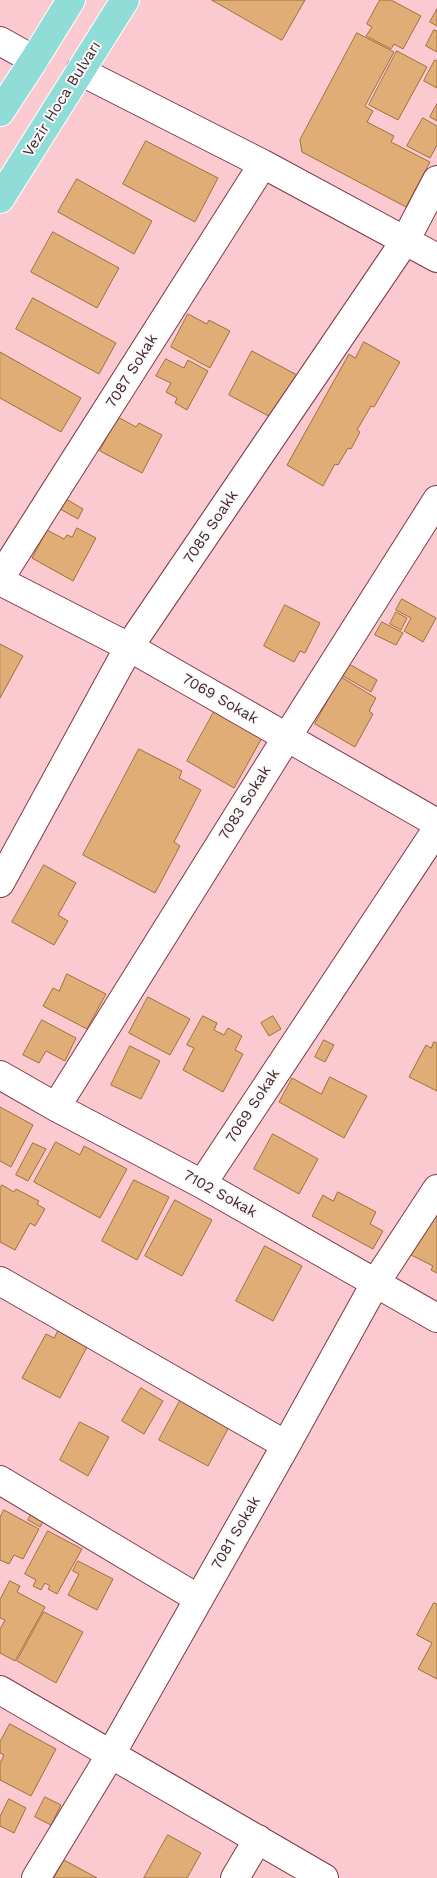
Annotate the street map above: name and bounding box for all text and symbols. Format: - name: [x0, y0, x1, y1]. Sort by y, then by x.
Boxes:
- street label: Vezir Hoca Bulvarı: [19, 38, 105, 160]
- street label: 7087 Sokak: [102, 331, 162, 411]
- street label: 7085 Soakk: [180, 487, 242, 567]
- street label: 7069 Sokak: [179, 670, 261, 728]
- street label: 7083 Sokak: [215, 763, 275, 843]
- street label: 7069 Sokak: [222, 1065, 284, 1147]
- street label: 7102 Sokak: [180, 1166, 260, 1222]
- street label: 7081 Sokak: [208, 1493, 264, 1573]

